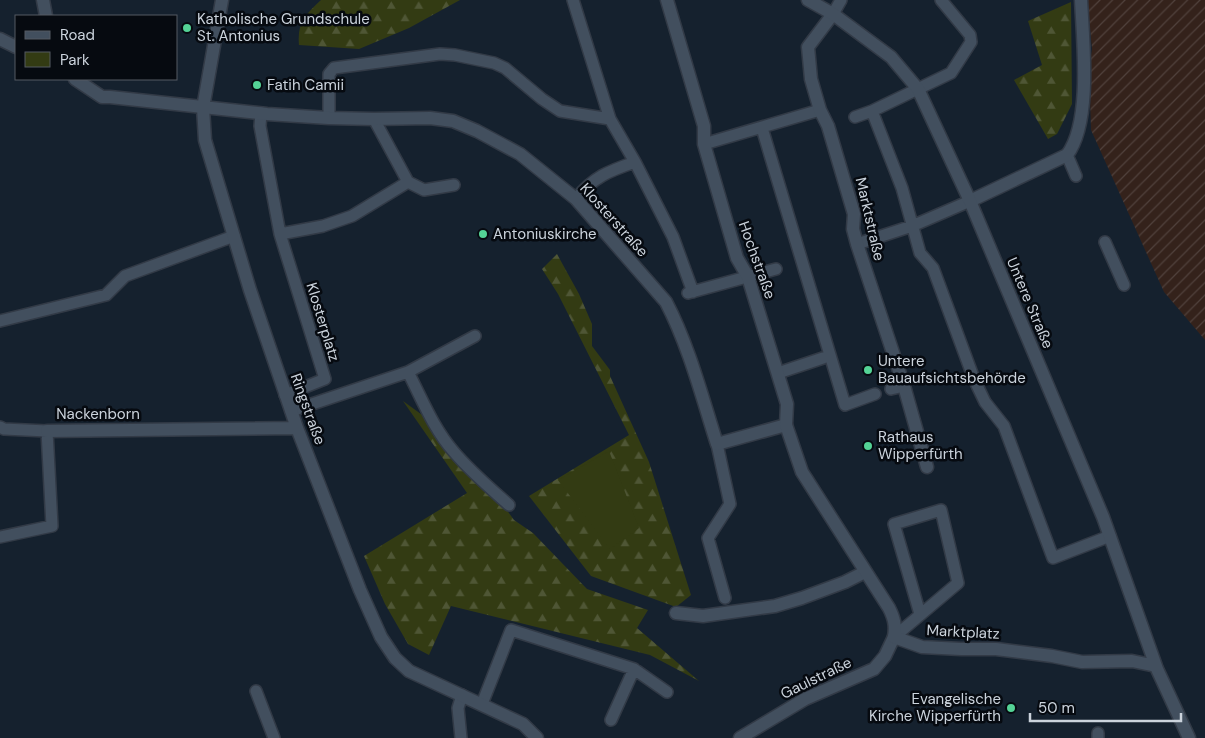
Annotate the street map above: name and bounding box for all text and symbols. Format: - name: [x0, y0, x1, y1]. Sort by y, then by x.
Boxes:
- place label: Katholische Grundschule St. Antonius: [197, 9, 370, 46]
- legend: [15, 15, 178, 80]
- marker: Katholische Grundschule St. Antonius: [181, 22, 193, 34]
- text: Road: [60, 25, 95, 45]
- text: Park: [60, 50, 90, 70]
- place label: Fatih Camii: [267, 75, 344, 95]
- marker: Fatih Camii: [251, 79, 263, 91]
- street label: Marktstraße: [851, 175, 889, 263]
- street label: Klosterstraße: [575, 179, 653, 261]
- street label: Hochstraße: [734, 218, 780, 302]
- place label: Antoniuskirche: [493, 224, 597, 244]
- marker: Antoniuskirche: [477, 228, 489, 240]
- street label: Untere Straße: [1002, 254, 1058, 352]
- street label: Klosterplatz: [302, 280, 344, 364]
- place label: Untere Bauaufsichtsbehörde: [878, 351, 1026, 388]
- marker: Untere Bauaufsichtsbehörde: [862, 364, 874, 376]
- street label: Ringstraße: [286, 371, 330, 447]
- street label: Nackenborn: [56, 404, 140, 424]
- place label: Rathaus Wipperfürth: [878, 427, 963, 464]
- marker: Rathaus Wipperfürth: [862, 440, 874, 452]
- street label: Marktplatz: [926, 620, 1000, 644]
- street label: Gaulstraße: [777, 652, 855, 704]
- place label: Evangelische Kirche Wipperfürth: [869, 689, 1001, 726]
- scale bar: [1030, 690, 1181, 722]
- text: 50 m: [1038, 698, 1075, 718]
- marker: Evangelische Kirche Wipperfürth: [1005, 702, 1017, 714]

